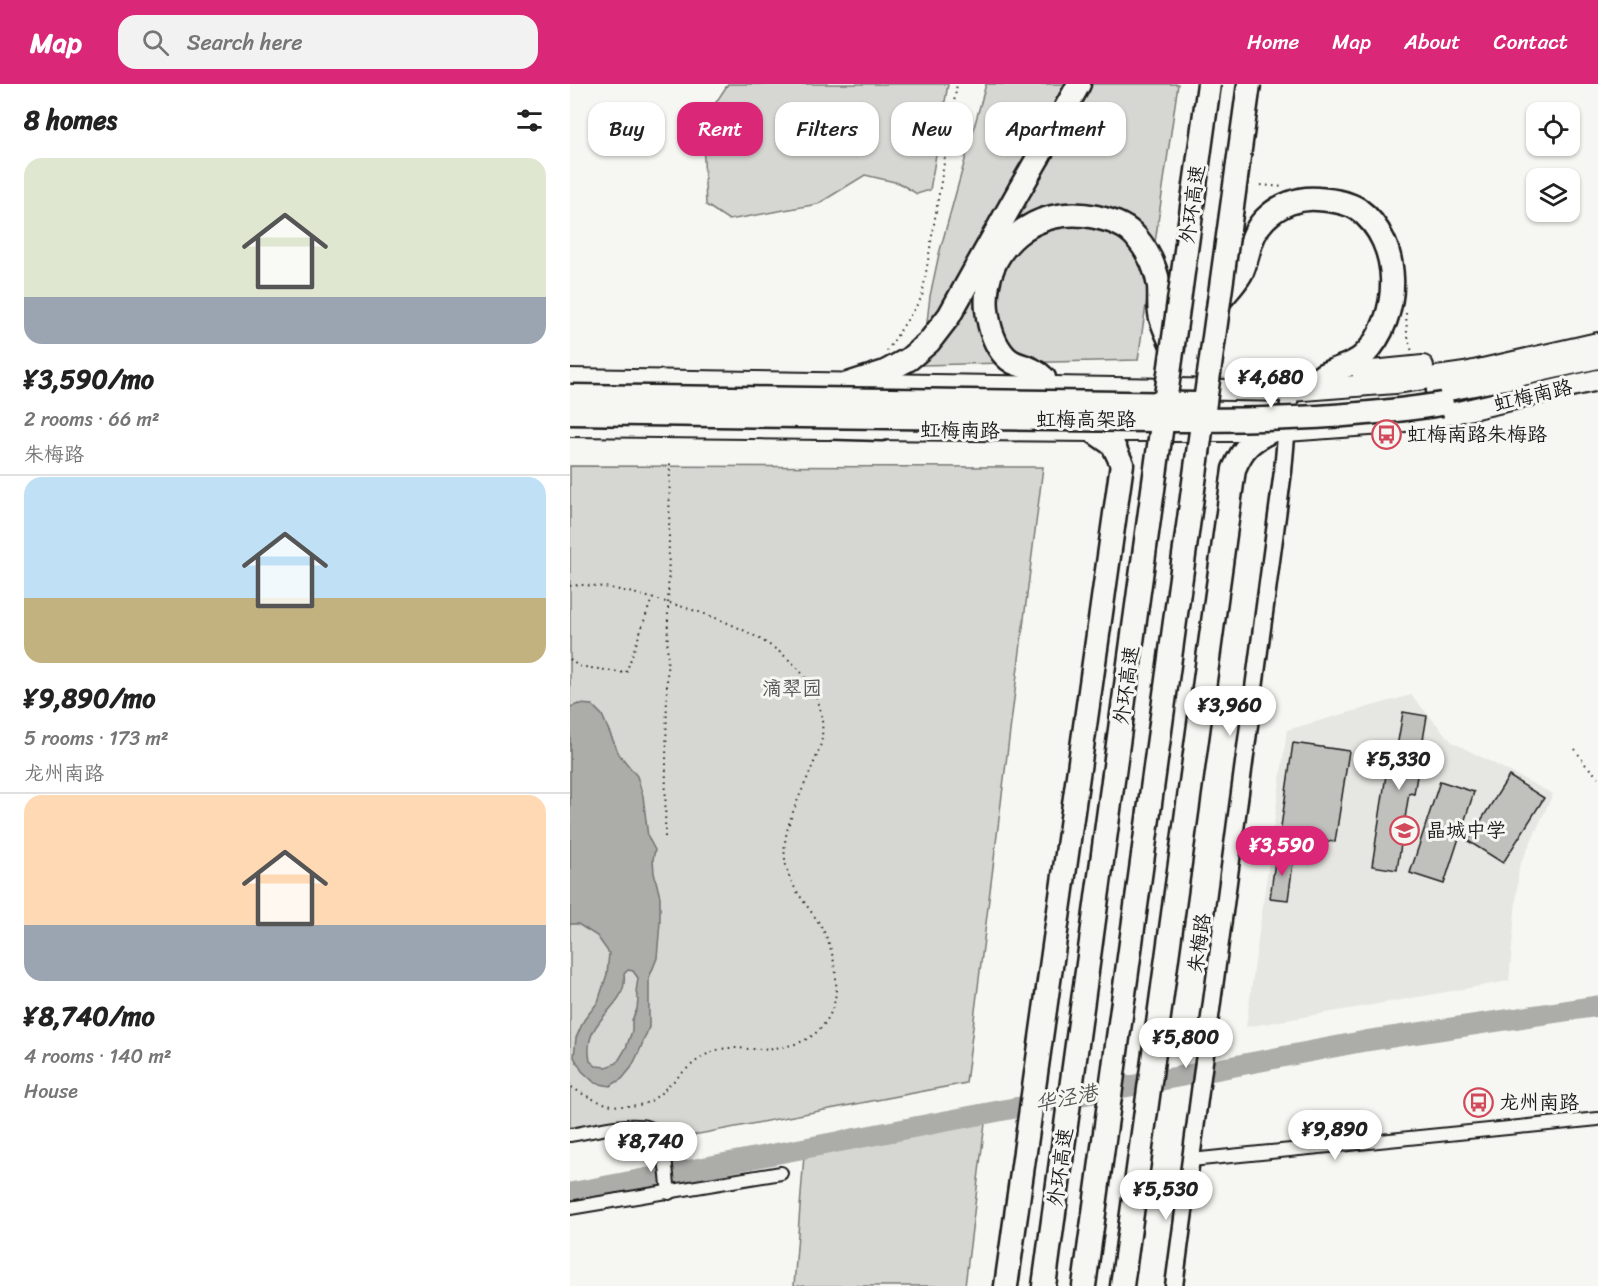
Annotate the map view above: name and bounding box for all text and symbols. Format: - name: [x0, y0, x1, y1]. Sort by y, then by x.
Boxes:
- search box: [118, 15, 538, 69]
- text: Map: [30, 18, 82, 67]
- text: Search here: [187, 23, 303, 62]
- text: Home: [1247, 23, 1299, 61]
- text: Map: [1332, 23, 1371, 61]
- text: About: [1404, 23, 1461, 61]
- text: Contact: [1494, 23, 1568, 61]
- icon: search: [139, 26, 172, 59]
- text: 8 homes: [24, 97, 117, 143]
- chip: Buy: [588, 102, 665, 156]
- chip: Rent: [677, 102, 763, 156]
- chip: Filters: [775, 102, 879, 156]
- chip: New: [891, 102, 973, 156]
- chip: Apartment: [985, 102, 1126, 156]
- map controls: [1526, 102, 1580, 222]
- button: locate: [1526, 102, 1580, 156]
- icon: filters: [513, 104, 546, 137]
- street label: 外环高速: [1170, 162, 1215, 246]
- button: layers: [1526, 168, 1580, 222]
- icon: home: [231, 197, 339, 305]
- text: ¥3,590/mo: [24, 356, 154, 402]
- pin: ¥4,680: [1222, 358, 1320, 409]
- text: ¥4,680: [1238, 360, 1304, 395]
- street label: 虹梅南路: [1490, 369, 1577, 422]
- text: 2 rooms · 66 m²: [24, 402, 160, 437]
- street label: 虹梅高架路: [1036, 402, 1137, 437]
- street label: 虹梅南路: [920, 412, 1001, 449]
- place label: 虹梅南路朱梅路: [1407, 417, 1548, 452]
- bus stop icon: 虹梅南路朱梅路: [1370, 418, 1402, 450]
- text: 朱梅路: [24, 437, 84, 472]
- icon: home: [231, 516, 339, 624]
- street label: 外环高速: [1104, 643, 1149, 727]
- park label: 滴翠园: [762, 671, 822, 706]
- text: ¥9,890/mo: [24, 675, 156, 721]
- pin: ¥3,960: [1181, 686, 1279, 737]
- text: ¥3,960: [1198, 688, 1262, 723]
- text: 5 rooms · 173 m²: [24, 721, 169, 756]
- pin: ¥5,330: [1350, 740, 1448, 791]
- text: ¥5,330: [1367, 742, 1431, 777]
- text: 龙州南路: [24, 756, 104, 791]
- place label: 晶城中学: [1426, 813, 1506, 848]
- school or university icon: 晶城中学: [1389, 814, 1421, 846]
- pin: ¥3,590: [1233, 826, 1331, 877]
- text: ¥3,590: [1250, 828, 1314, 863]
- icon: home: [231, 834, 339, 942]
- street label: 朱梅路: [1178, 910, 1221, 975]
- text: ¥8,740/mo: [24, 993, 155, 1039]
- pin: ¥5,800: [1137, 1018, 1235, 1069]
- text: ¥5,800: [1153, 1020, 1219, 1055]
- text: 4 rooms · 140 m²: [24, 1039, 172, 1074]
- water label: 华泾港: [1031, 1073, 1103, 1123]
- text: House: [24, 1074, 78, 1109]
- place label: 龙州南路: [1499, 1085, 1580, 1120]
- bus stop icon: 龙州南路: [1462, 1086, 1494, 1118]
- pin: ¥9,890: [1286, 1110, 1384, 1161]
- text: ¥9,890: [1302, 1112, 1368, 1147]
- pin: ¥8,740: [602, 1122, 700, 1173]
- text: ¥8,740: [618, 1124, 684, 1159]
- street label: 外环高速: [1038, 1125, 1083, 1209]
- pin: ¥5,530: [1117, 1170, 1215, 1221]
- text: ¥5,530: [1134, 1172, 1198, 1207]

